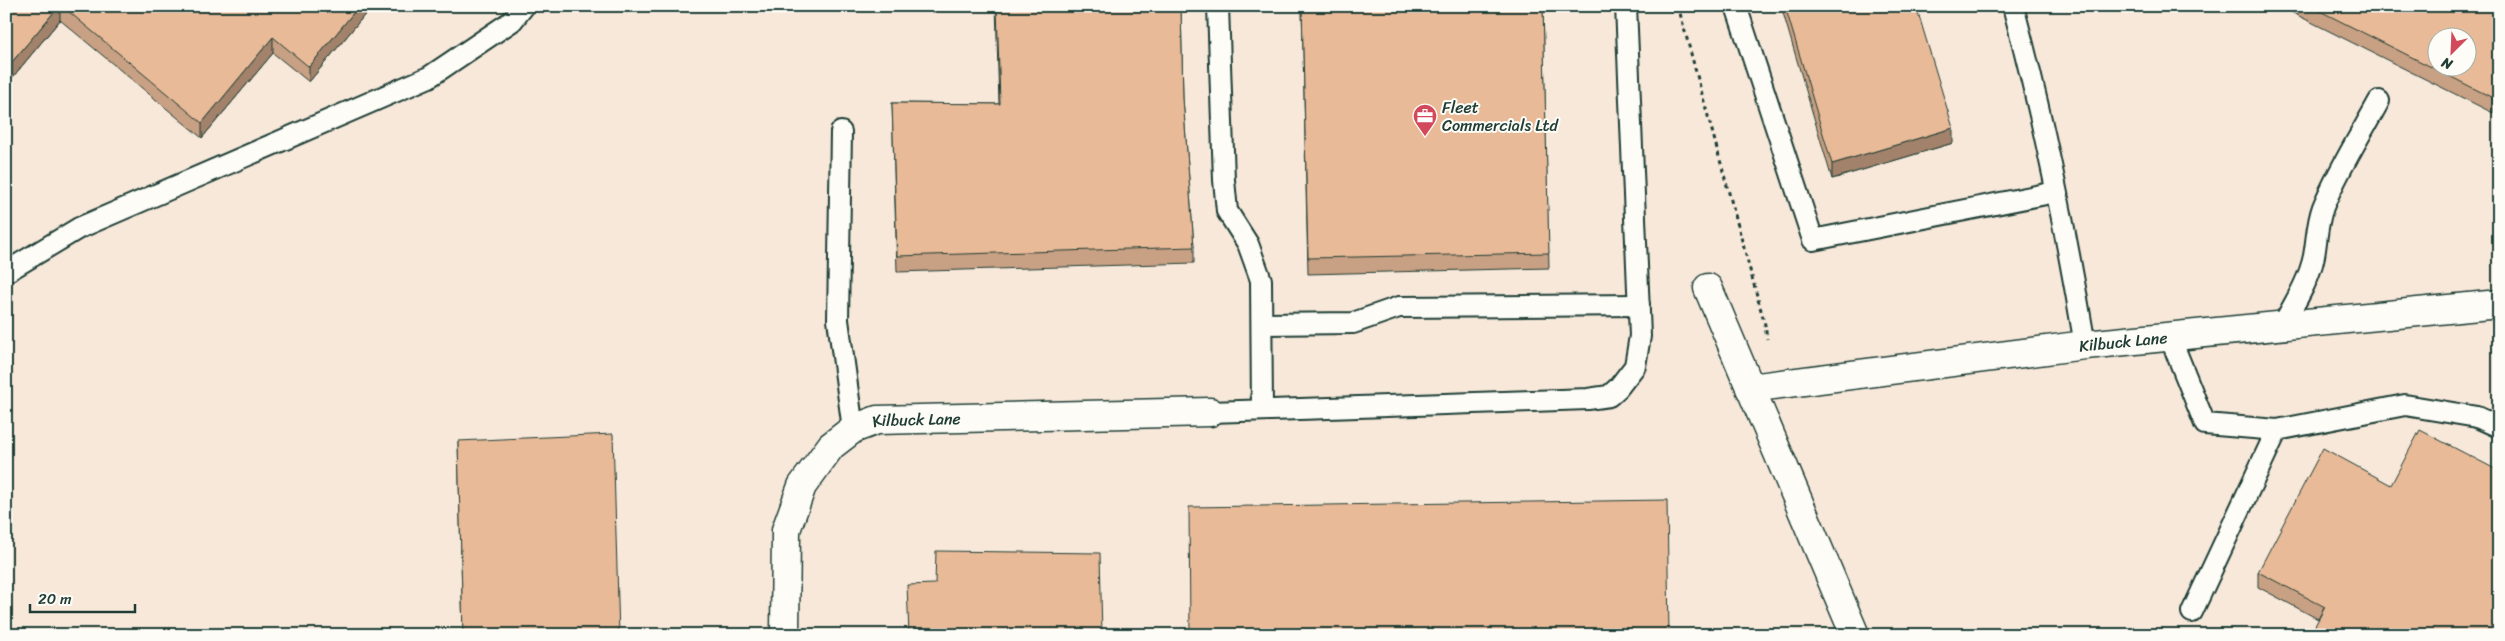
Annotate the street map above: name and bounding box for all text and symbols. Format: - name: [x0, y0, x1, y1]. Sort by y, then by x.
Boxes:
- north arrow: [2428, 28, 2478, 78]
- text: N: [2437, 50, 2457, 77]
- place label: Fleet Commercials Ltd: [1442, 93, 1560, 140]
- office icon: Fleet Commercials Ltd: [1412, 103, 1438, 137]
- street label: Kilbuck Lane: [2077, 323, 2169, 361]
- street label: Kilbuck Lane: [867, 404, 961, 436]
- scale bar: [30, 581, 135, 613]
- text: 20 m: [38, 586, 72, 612]

